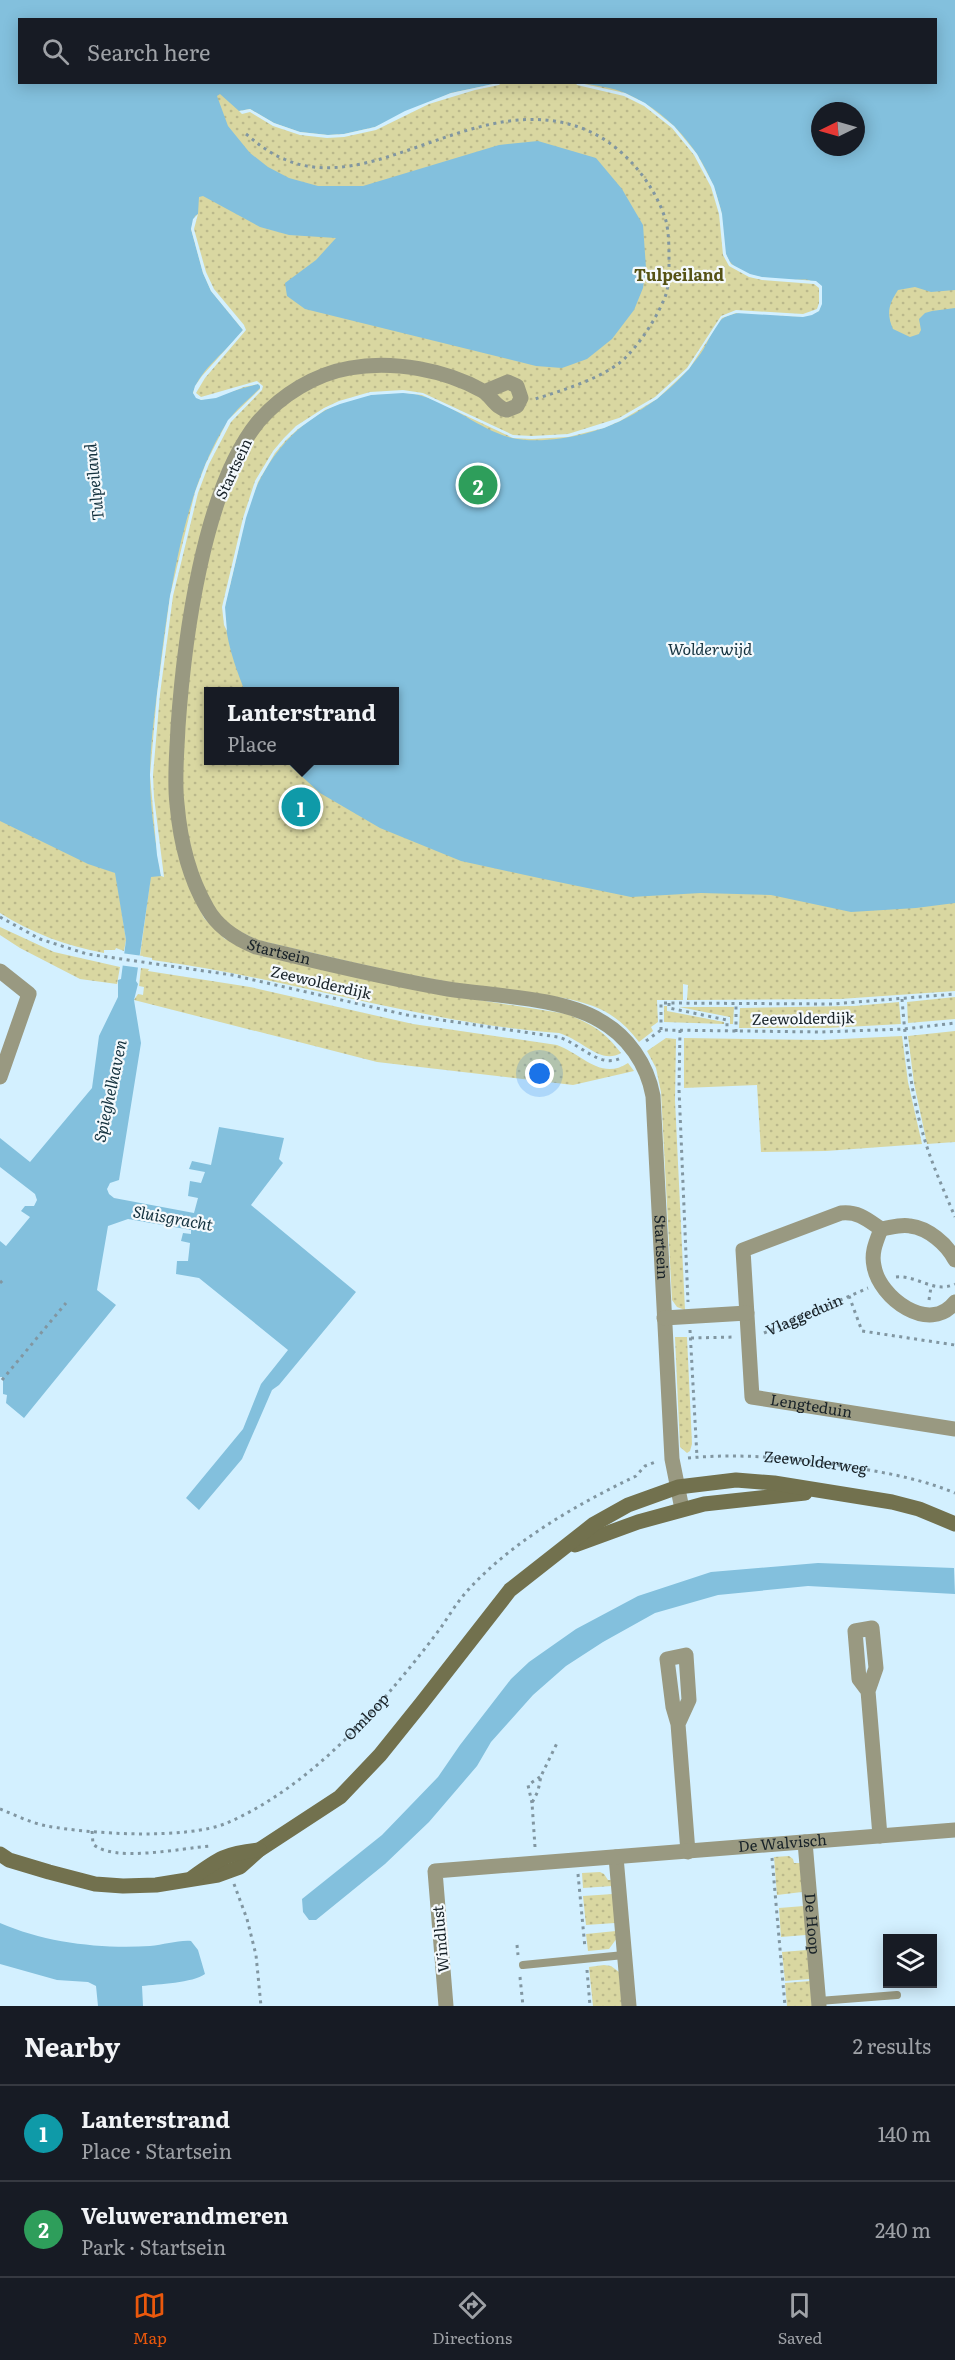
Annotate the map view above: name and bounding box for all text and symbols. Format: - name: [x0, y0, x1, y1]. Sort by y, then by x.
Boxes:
- search box: [18, 18, 937, 84]
- icon: search: [39, 35, 72, 68]
- text: Search here: [87, 35, 210, 68]
- north arrow: [811, 102, 865, 156]
- district label: Tulpeiland: [634, 262, 725, 286]
- street label: Startsein: [208, 434, 257, 503]
- water label: Tulpeiland: [77, 442, 109, 522]
- pin: 2: [458, 462, 498, 508]
- water label: Wolderwijd: [668, 636, 753, 660]
- popup: [204, 687, 399, 765]
- text: Lanterstrand: [227, 695, 376, 728]
- text: Place: [227, 728, 277, 758]
- pin: 1: [282, 784, 320, 830]
- street label: Startsein: [244, 932, 313, 970]
- street label: Zeewolderdijk: [269, 959, 375, 1004]
- street label: Zeewolderdijk: [751, 1005, 855, 1030]
- water label: Spieghelhaven: [86, 1037, 132, 1144]
- your location: [525, 1059, 554, 1088]
- water label: Sluisgracht: [131, 1198, 216, 1236]
- street label: Startsein: [649, 1214, 676, 1280]
- street label: Vlaggeduin: [762, 1287, 846, 1341]
- street label: Lengteduin: [769, 1387, 854, 1423]
- street label: Zeewolderweg: [763, 1444, 870, 1480]
- street label: Omloop: [337, 1687, 394, 1745]
- street label: De Walvisch: [737, 1827, 828, 1857]
- street label: De Hoop: [799, 1892, 828, 1955]
- street label: Windlust: [425, 1905, 454, 1974]
- map controls: [883, 1934, 937, 1988]
- button: layers: [883, 1934, 937, 1988]
- text: Nearby: [24, 2026, 120, 2065]
- text: 2 results: [853, 2030, 931, 2060]
- text: Lanterstrand: [81, 2102, 230, 2135]
- text: 1: [39, 2118, 48, 2148]
- text: 140 m: [878, 2118, 931, 2148]
- text: Place · Startsein: [81, 2135, 232, 2165]
- text: Veluwerandmeren: [81, 2198, 288, 2231]
- text: 2: [38, 2214, 49, 2244]
- text: 240 m: [875, 2214, 931, 2244]
- text: Park · Startsein: [81, 2231, 226, 2261]
- tab: Map: [133, 2289, 167, 2349]
- tab: Directions: [432, 2289, 512, 2349]
- tab: Saved: [778, 2289, 822, 2349]

